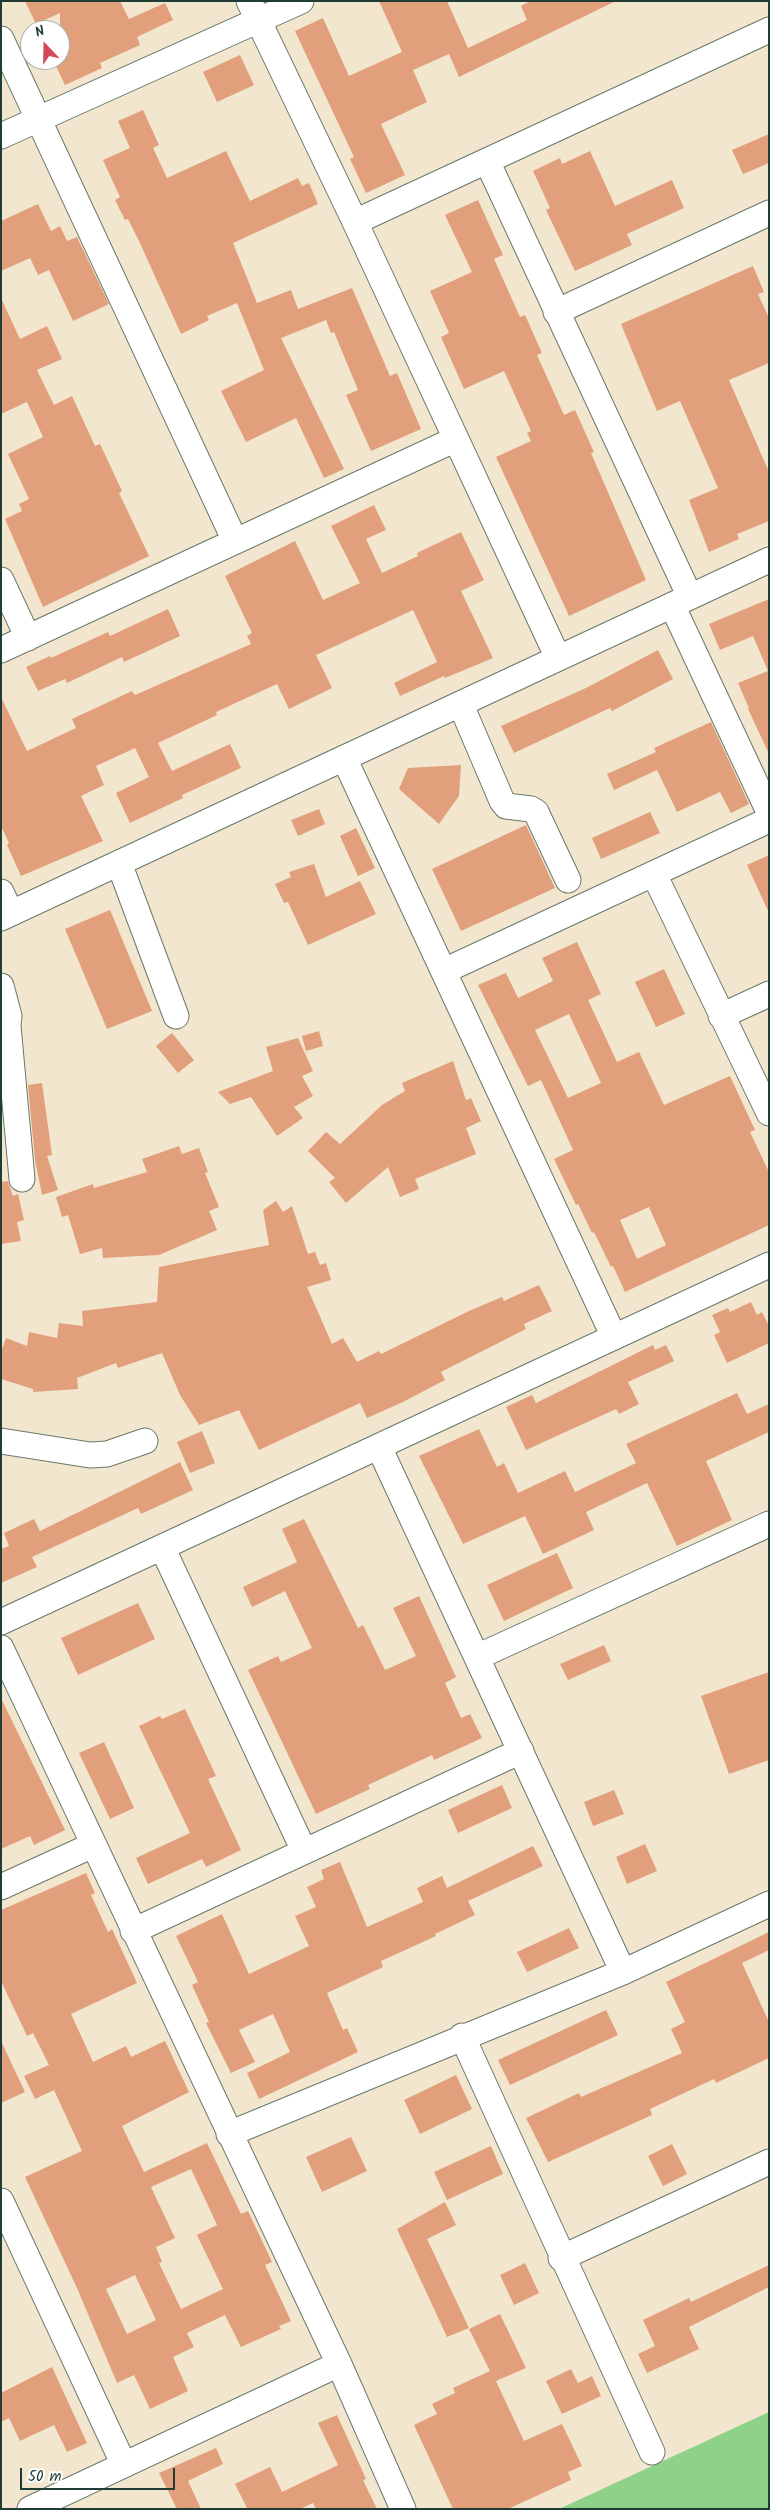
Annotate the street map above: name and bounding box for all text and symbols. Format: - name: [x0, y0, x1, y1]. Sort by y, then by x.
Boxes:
- north arrow: [20, 20, 70, 70]
- text: N: [32, 20, 48, 44]
- scale bar: [22, 2458, 178, 2490]
- text: 50 m: [28, 2465, 62, 2489]

